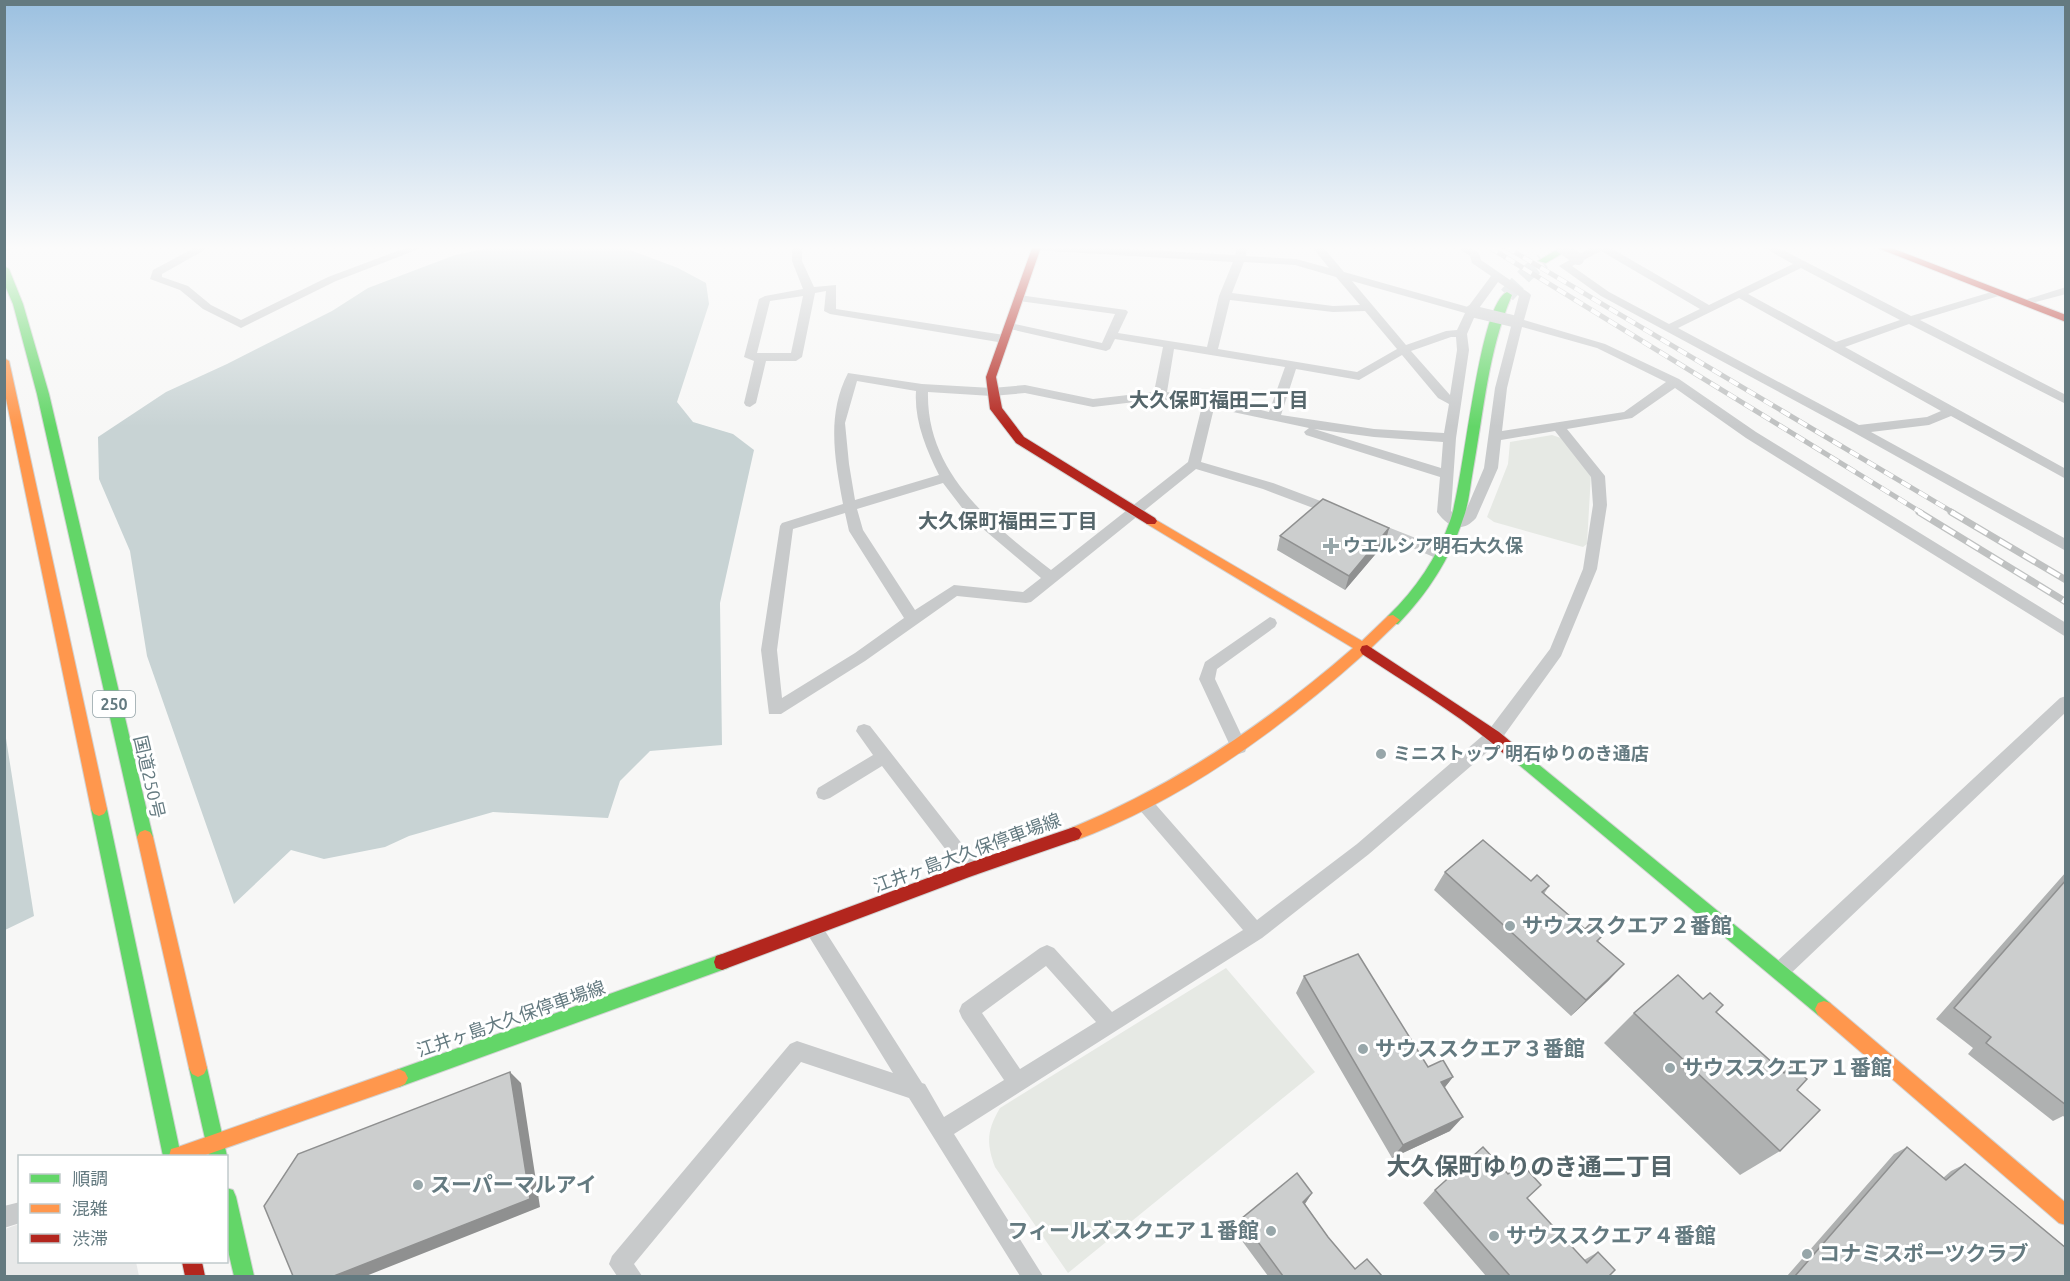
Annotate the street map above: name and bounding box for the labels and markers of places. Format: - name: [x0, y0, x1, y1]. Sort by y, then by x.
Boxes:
- place label: ウエルシア明石大久保: [1343, 535, 1524, 555]
- marker: ウエルシア明石大久保: [1324, 539, 1338, 553]
- place label: ミニストップ 明石ゆりのき通店: [1393, 743, 1649, 763]
- marker: ミニストップ 明石ゆりのき通店: [1374, 747, 1388, 761]
- place label: サウススクエア２番館: [1522, 913, 1732, 937]
- marker: サウススクエア２番館: [1503, 919, 1517, 933]
- place label: サウススクエア３番館: [1375, 1036, 1585, 1060]
- marker: サウススクエア３番館: [1356, 1042, 1370, 1056]
- place label: サウススクエア１番館: [1682, 1055, 1892, 1079]
- marker: サウススクエア１番館: [1663, 1061, 1677, 1075]
- place label: スーパーマルアイ: [430, 1172, 597, 1196]
- marker: スーパーマルアイ: [411, 1178, 425, 1192]
- place label: フィールズスクエア１番館: [1007, 1218, 1259, 1242]
- place label: サウススクエア４番館: [1506, 1223, 1716, 1247]
- marker: フィールズスクエア１番館: [1264, 1224, 1278, 1238]
- marker: サウススクエア４番館: [1487, 1229, 1501, 1243]
- place label: コナミスポーツクラブ: [1819, 1241, 2029, 1265]
- marker: コナミスポーツクラブ: [1800, 1247, 1814, 1261]

